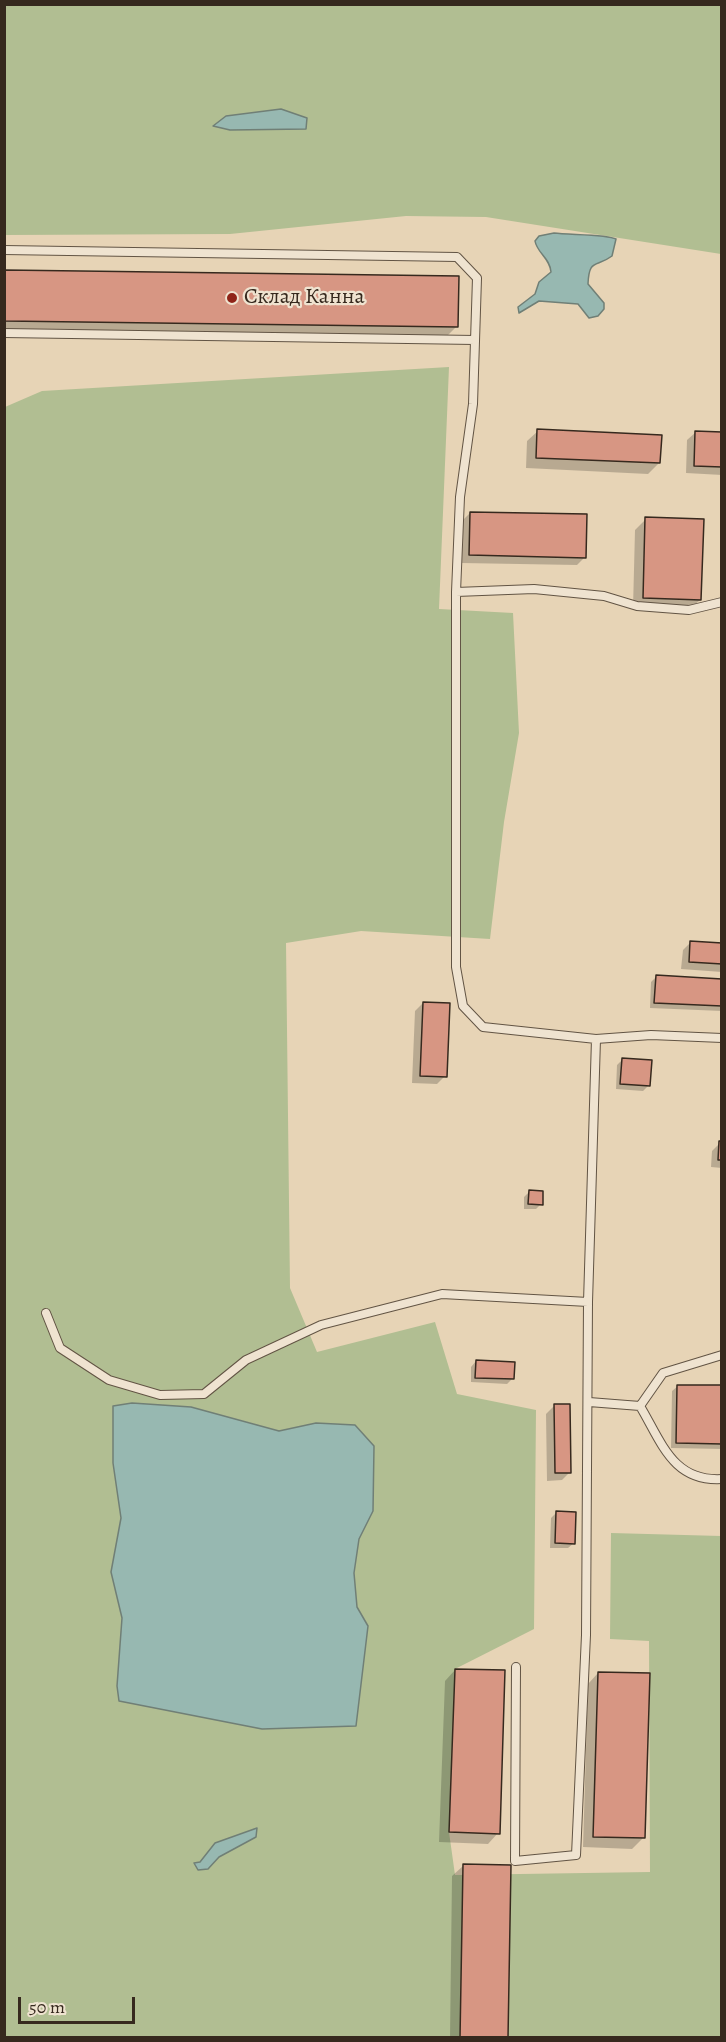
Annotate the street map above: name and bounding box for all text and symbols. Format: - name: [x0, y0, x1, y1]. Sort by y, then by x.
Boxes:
- place label: Склад Канна: [244, 285, 365, 311]
- marker: Склад Канна: [225, 291, 239, 305]
- scale bar: [21, 1985, 138, 2023]
- text: 50 m: [29, 1995, 65, 2019]

